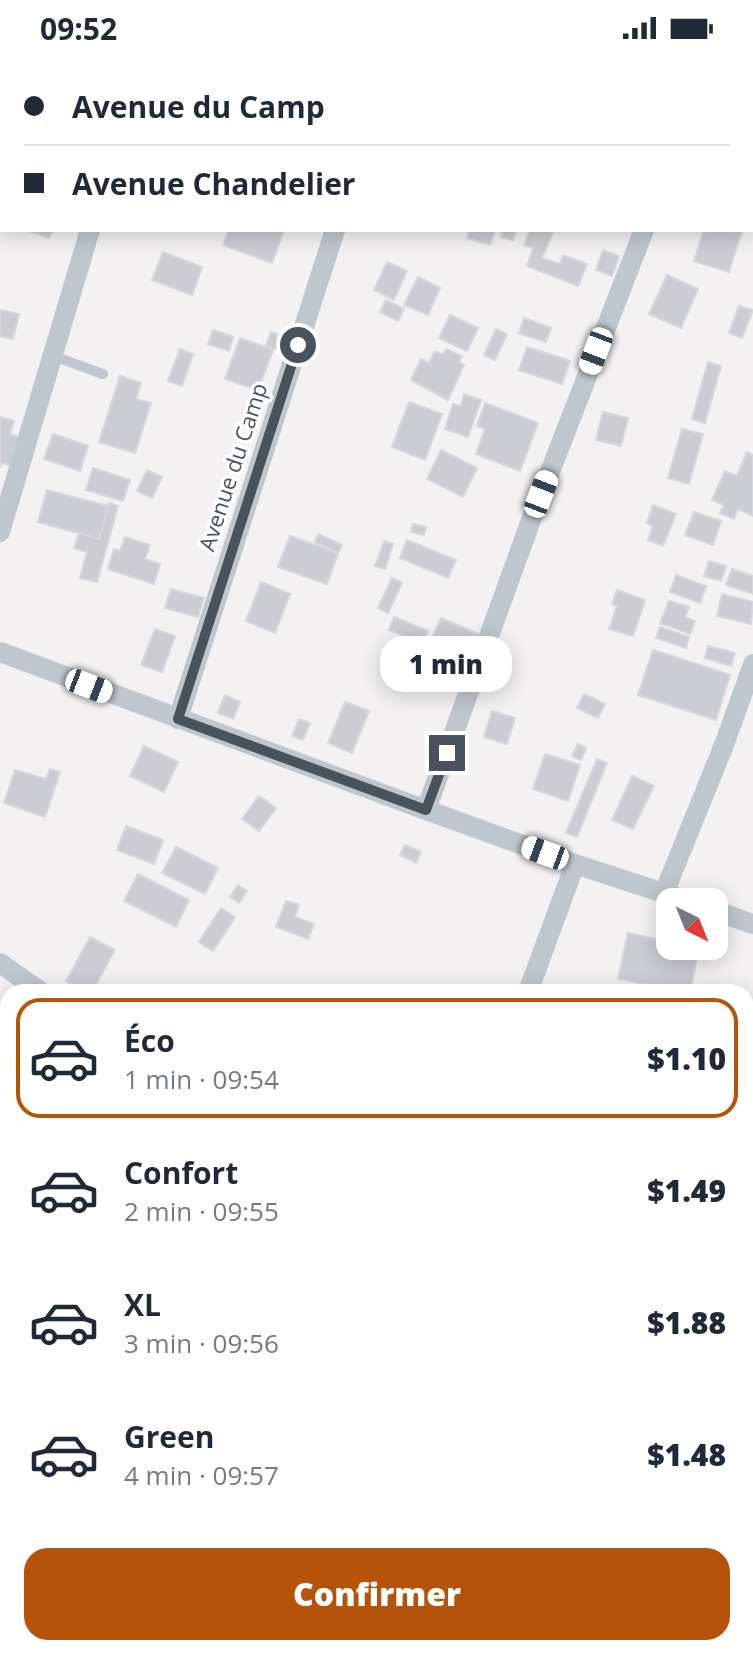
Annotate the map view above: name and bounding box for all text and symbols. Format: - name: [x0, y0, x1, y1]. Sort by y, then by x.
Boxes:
- text: 09:52: [40, 8, 117, 49]
- text: Avenue du Camp: [72, 86, 325, 127]
- text: Avenue Chandelier: [72, 163, 355, 204]
- car: [576, 324, 616, 378]
- route start: [280, 327, 316, 363]
- street label: Avenue du Camp: [191, 379, 273, 554]
- car: [521, 467, 561, 521]
- callout: 1 min: [381, 637, 513, 693]
- text: 1 min: [409, 646, 483, 682]
- car: [62, 666, 116, 706]
- route end: [429, 735, 465, 771]
- car: [518, 834, 572, 872]
- north arrow: [656, 888, 728, 960]
- map controls: [656, 888, 728, 960]
- text: Éco: [124, 1020, 175, 1061]
- icon: car: [28, 1022, 100, 1094]
- text: $1.10: [647, 1038, 726, 1079]
- text: 1 min · 09:54: [124, 1061, 279, 1097]
- text: Confort: [124, 1152, 238, 1193]
- icon: car: [28, 1154, 100, 1226]
- text: $1.49: [647, 1170, 726, 1211]
- text: 2 min · 09:55: [124, 1193, 279, 1229]
- text: XL: [124, 1284, 161, 1325]
- icon: car: [28, 1286, 100, 1358]
- text: $1.88: [647, 1302, 726, 1343]
- text: 3 min · 09:56: [124, 1325, 279, 1361]
- text: Green: [124, 1416, 215, 1457]
- icon: car: [28, 1418, 100, 1490]
- text: $1.48: [647, 1434, 726, 1475]
- text: 4 min · 09:57: [124, 1457, 279, 1493]
- button: Confirmer: [24, 1548, 730, 1640]

